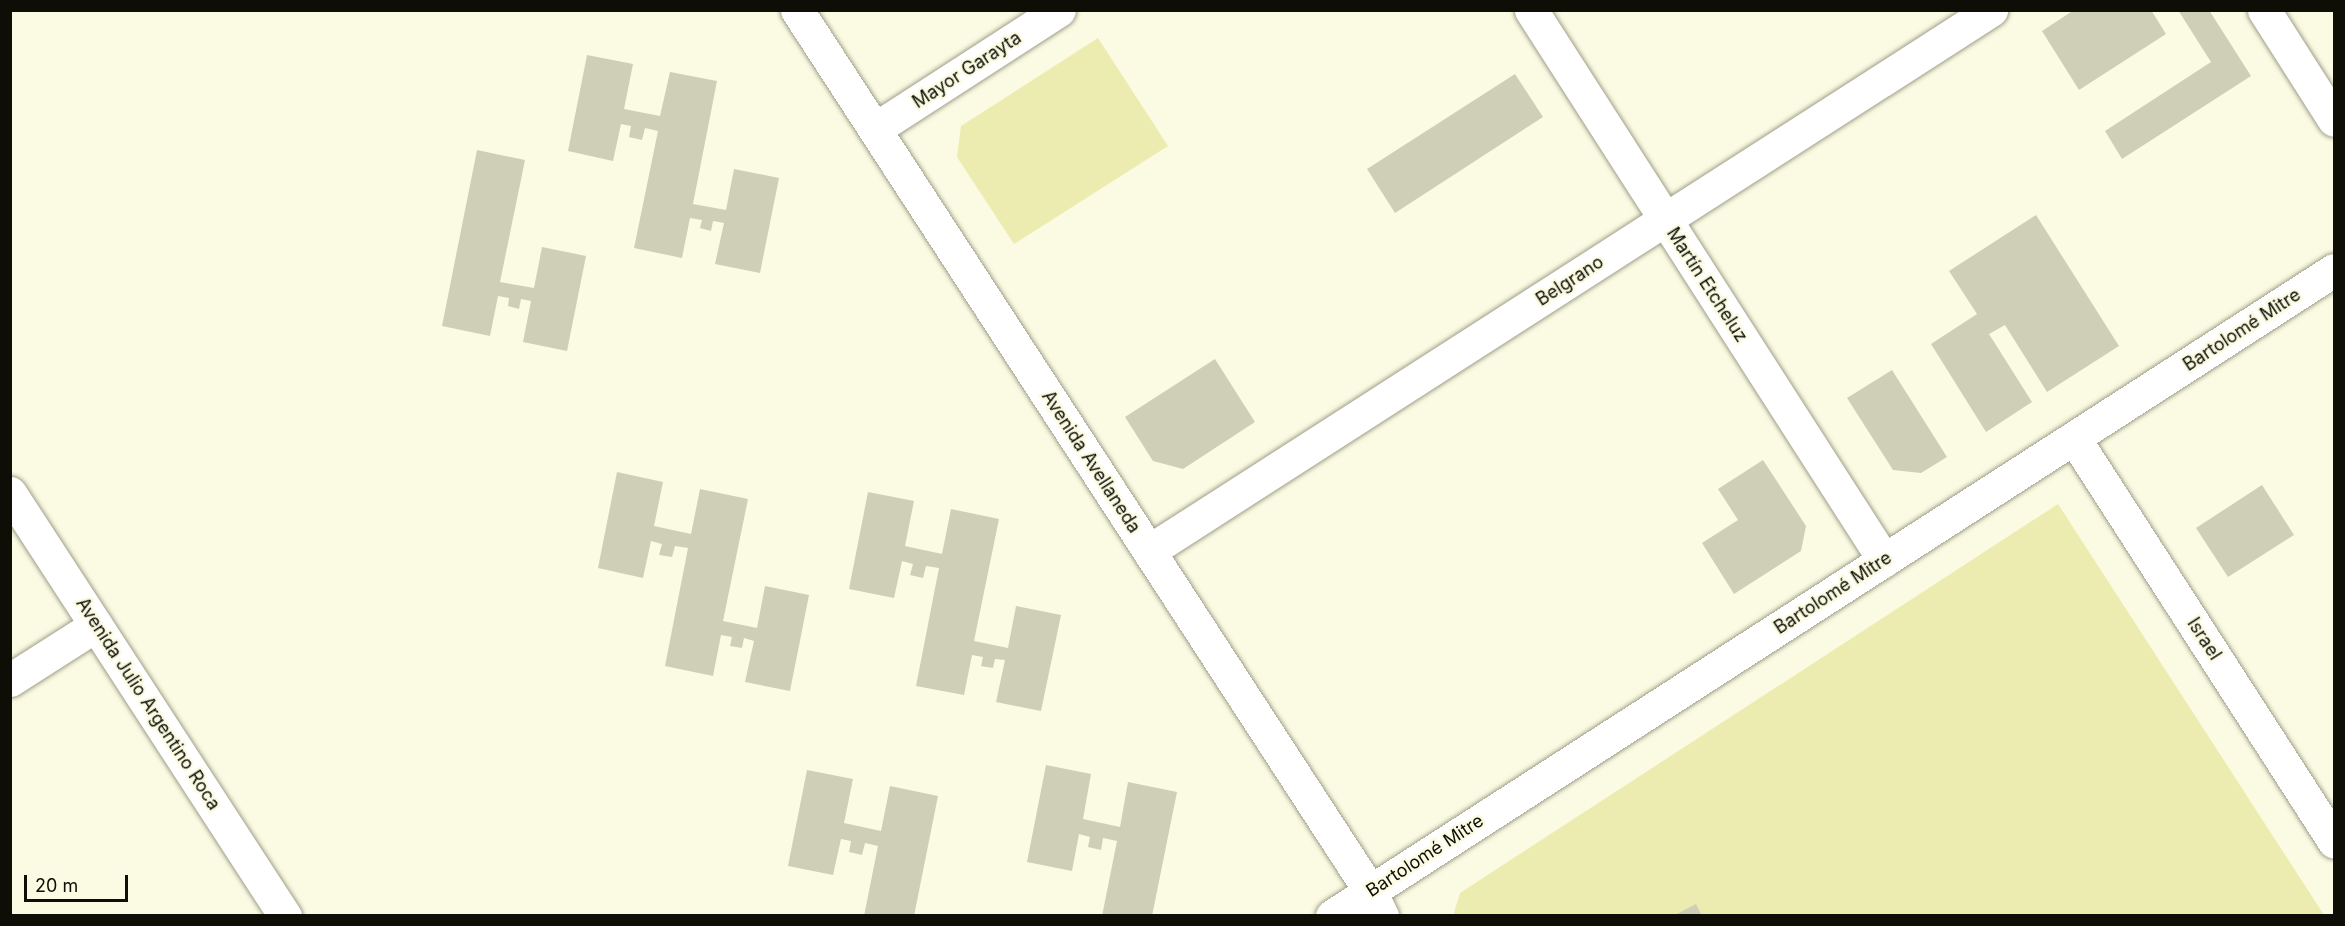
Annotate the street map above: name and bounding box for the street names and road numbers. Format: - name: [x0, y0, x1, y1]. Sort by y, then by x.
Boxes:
- street label: Mayor Garayta: [909, 27, 1025, 113]
- street label: Martín Etcheluz: [1662, 224, 1752, 346]
- street label: Belgrano: [1532, 251, 1608, 311]
- street label: Bartolomé Mitre: [2179, 284, 2305, 376]
- street label: Avenida Avellaneda: [1037, 387, 1145, 537]
- street label: Bartolomé Mitre: [1770, 547, 1896, 639]
- street label: Avenida Julio Argentino Roca: [71, 594, 225, 814]
- street label: Israel: [2182, 614, 2226, 664]
- street label: Bartolomé Mitre: [1362, 810, 1488, 902]

